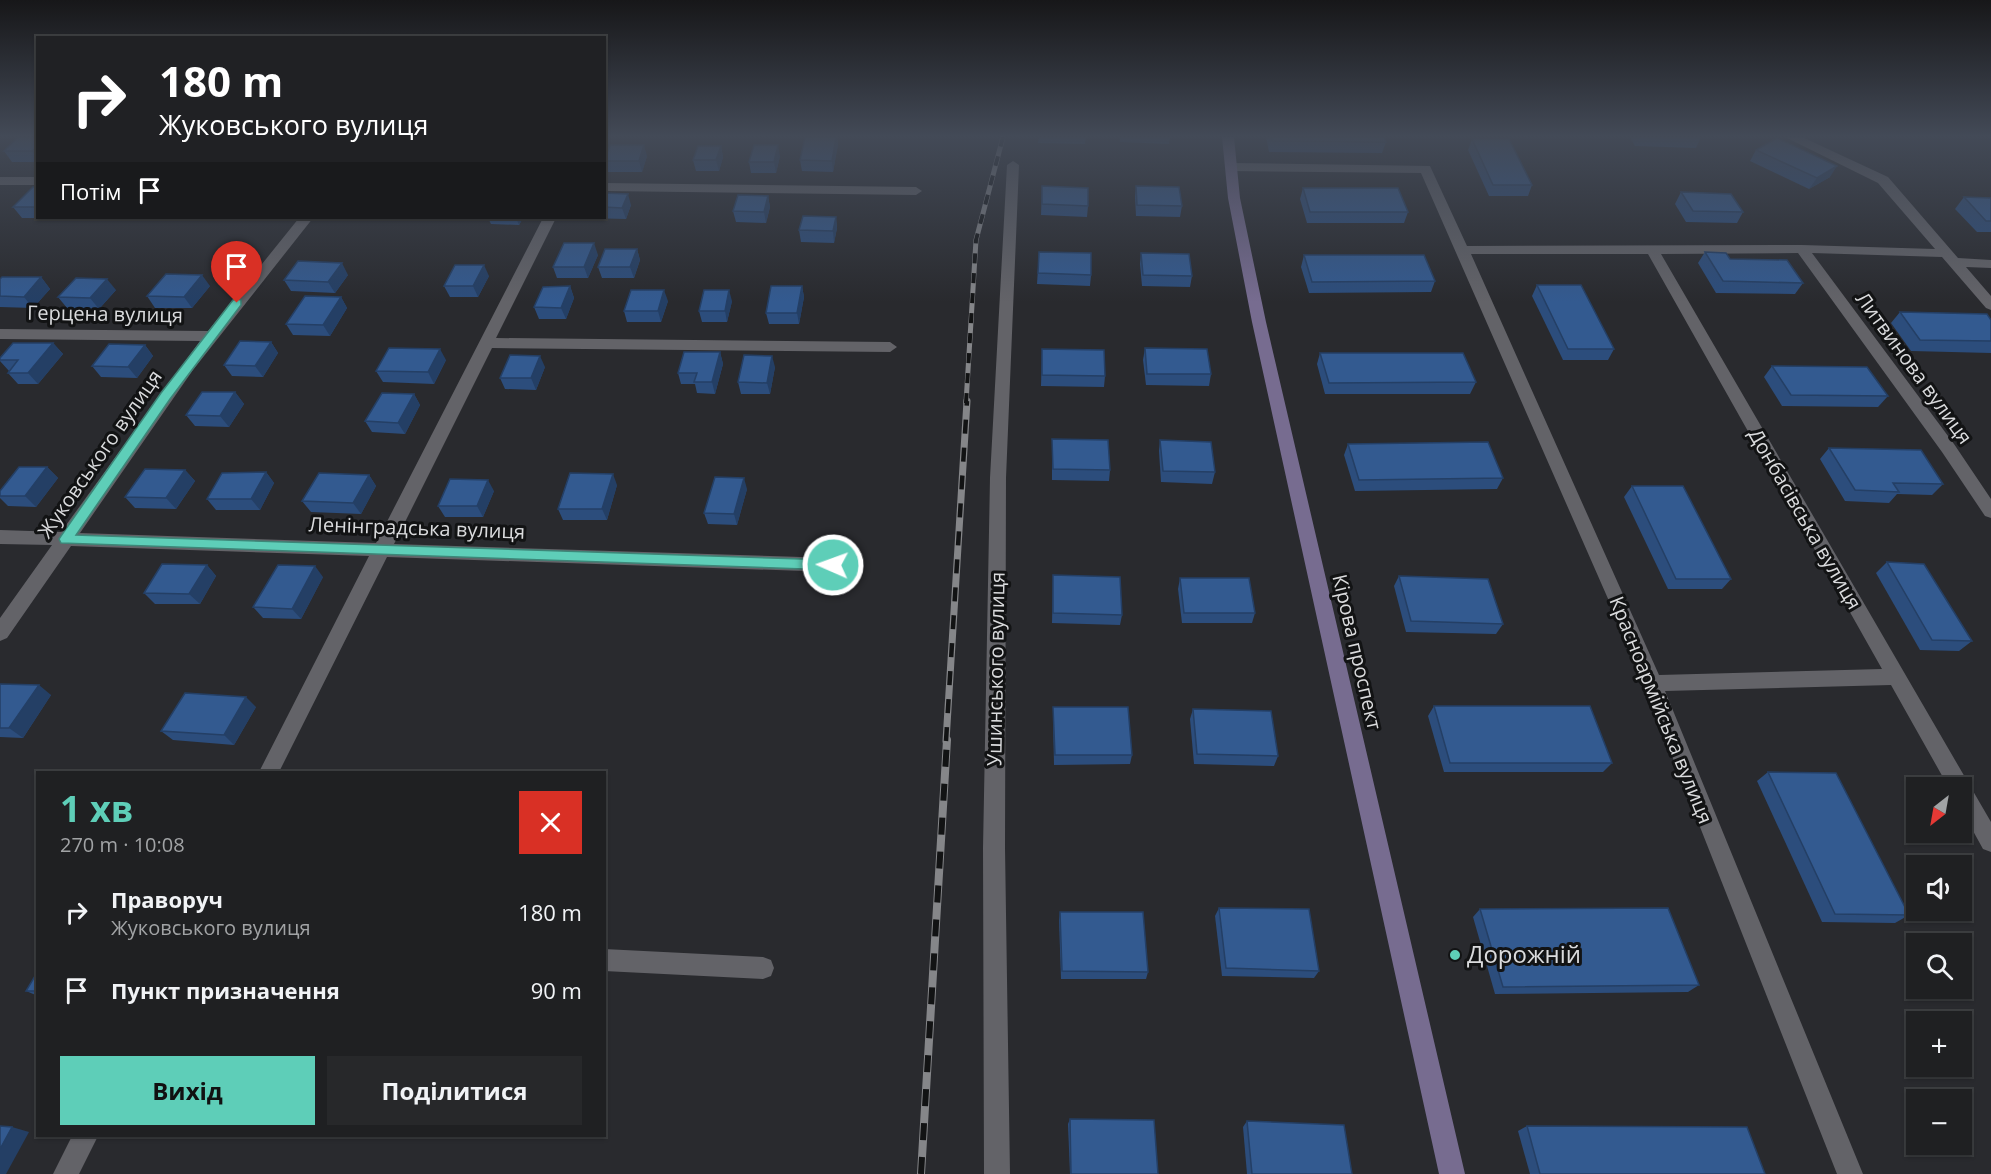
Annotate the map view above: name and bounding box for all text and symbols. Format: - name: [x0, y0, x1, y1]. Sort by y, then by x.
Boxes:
- text: 180 m: [159, 52, 283, 109]
- icon: right: [60, 60, 138, 138]
- text: Жуковського вулиця: [159, 106, 428, 143]
- icon: arrive: [133, 174, 166, 207]
- text: Потім: [60, 176, 121, 206]
- pin: [211, 241, 262, 303]
- icon: arrive: [220, 250, 253, 283]
- street label: Литвинова вулиця: [1850, 286, 1979, 449]
- street label: Герцена вулиця: [27, 299, 183, 328]
- street label: Жуковського вулиця: [31, 364, 168, 543]
- street label: Донбасівська вулиця: [1743, 423, 1868, 614]
- street label: Ленінградська вулиця: [308, 510, 526, 545]
- position arrow: [801, 533, 865, 597]
- street label: Кірова проспект: [1326, 571, 1389, 732]
- street label: Ушинського вулиця: [980, 572, 1011, 766]
- street label: Красноармійська вулиця: [1603, 592, 1719, 827]
- north arrow: [1906, 777, 1972, 843]
- map controls: [1906, 777, 1972, 1155]
- text: 1 хв: [60, 784, 133, 833]
- button: close: [519, 791, 582, 854]
- text: 270 m · 10:08: [60, 831, 185, 858]
- button: sound: [1906, 855, 1972, 921]
- text: Праворуч: [111, 884, 223, 914]
- icon: right: [60, 896, 93, 929]
- text: 180 m: [518, 897, 582, 927]
- text: Жуковського вулиця: [111, 914, 311, 941]
- button: search: [1906, 933, 1972, 999]
- place label: Дорожній: [1467, 937, 1581, 970]
- marker: Дорожній: [1448, 948, 1462, 962]
- icon: arrive: [60, 974, 93, 1007]
- text: Пункт призначення: [111, 975, 340, 1005]
- text: 90 m: [531, 975, 582, 1005]
- button: +: [1906, 1011, 1972, 1077]
- button: Вихід: [60, 1056, 315, 1125]
- button: Поділитися: [327, 1056, 582, 1125]
- button: −: [1906, 1089, 1972, 1155]

